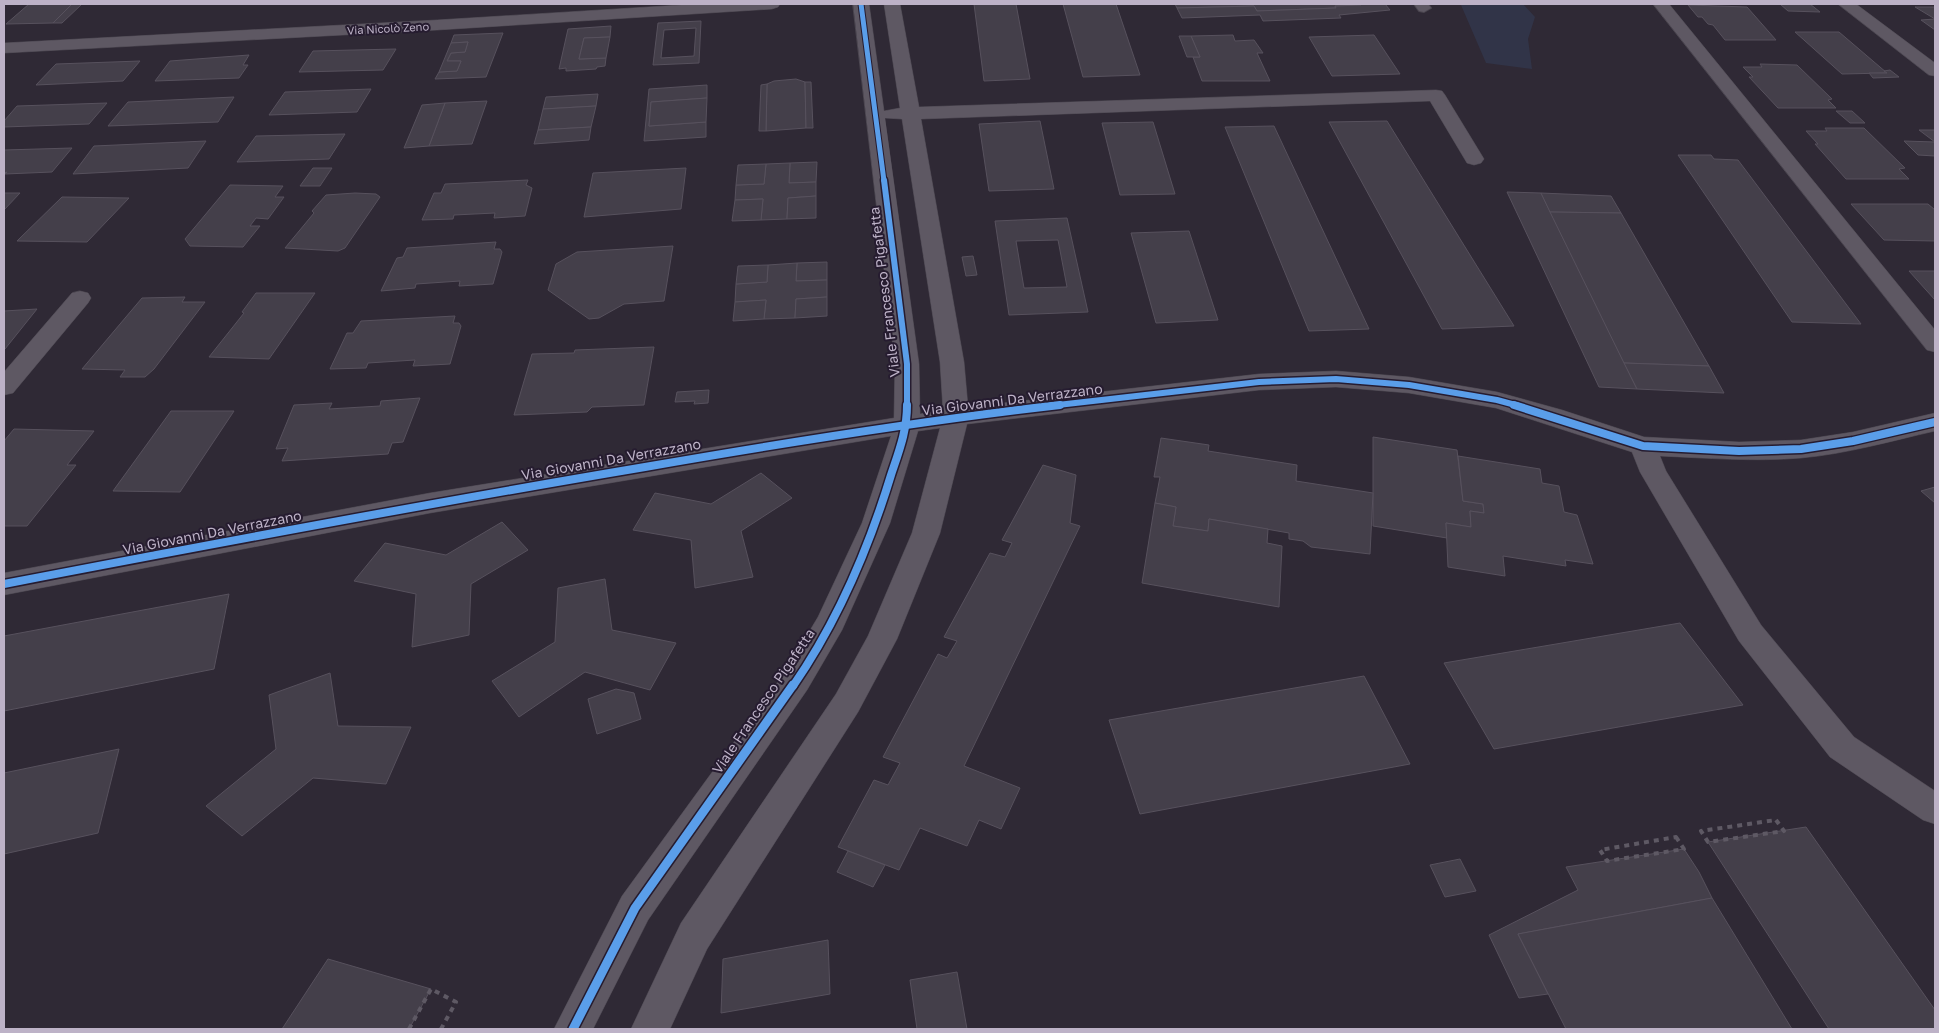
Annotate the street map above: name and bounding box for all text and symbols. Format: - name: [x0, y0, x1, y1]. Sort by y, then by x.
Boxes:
- street label: Via Nicolò Zeno: [347, 19, 430, 37]
- street label: Viale Francesco Pigafetta: [865, 206, 903, 378]
- street label: Via Giovanni Da Verrazzano: [921, 379, 1103, 419]
- street label: Via Giovanni Da Verrazzano: [520, 435, 702, 483]
- street label: Via Giovanni Da Verrazzano: [121, 506, 303, 558]
- street label: Viale Francesco Pigafetta: [708, 625, 818, 777]

